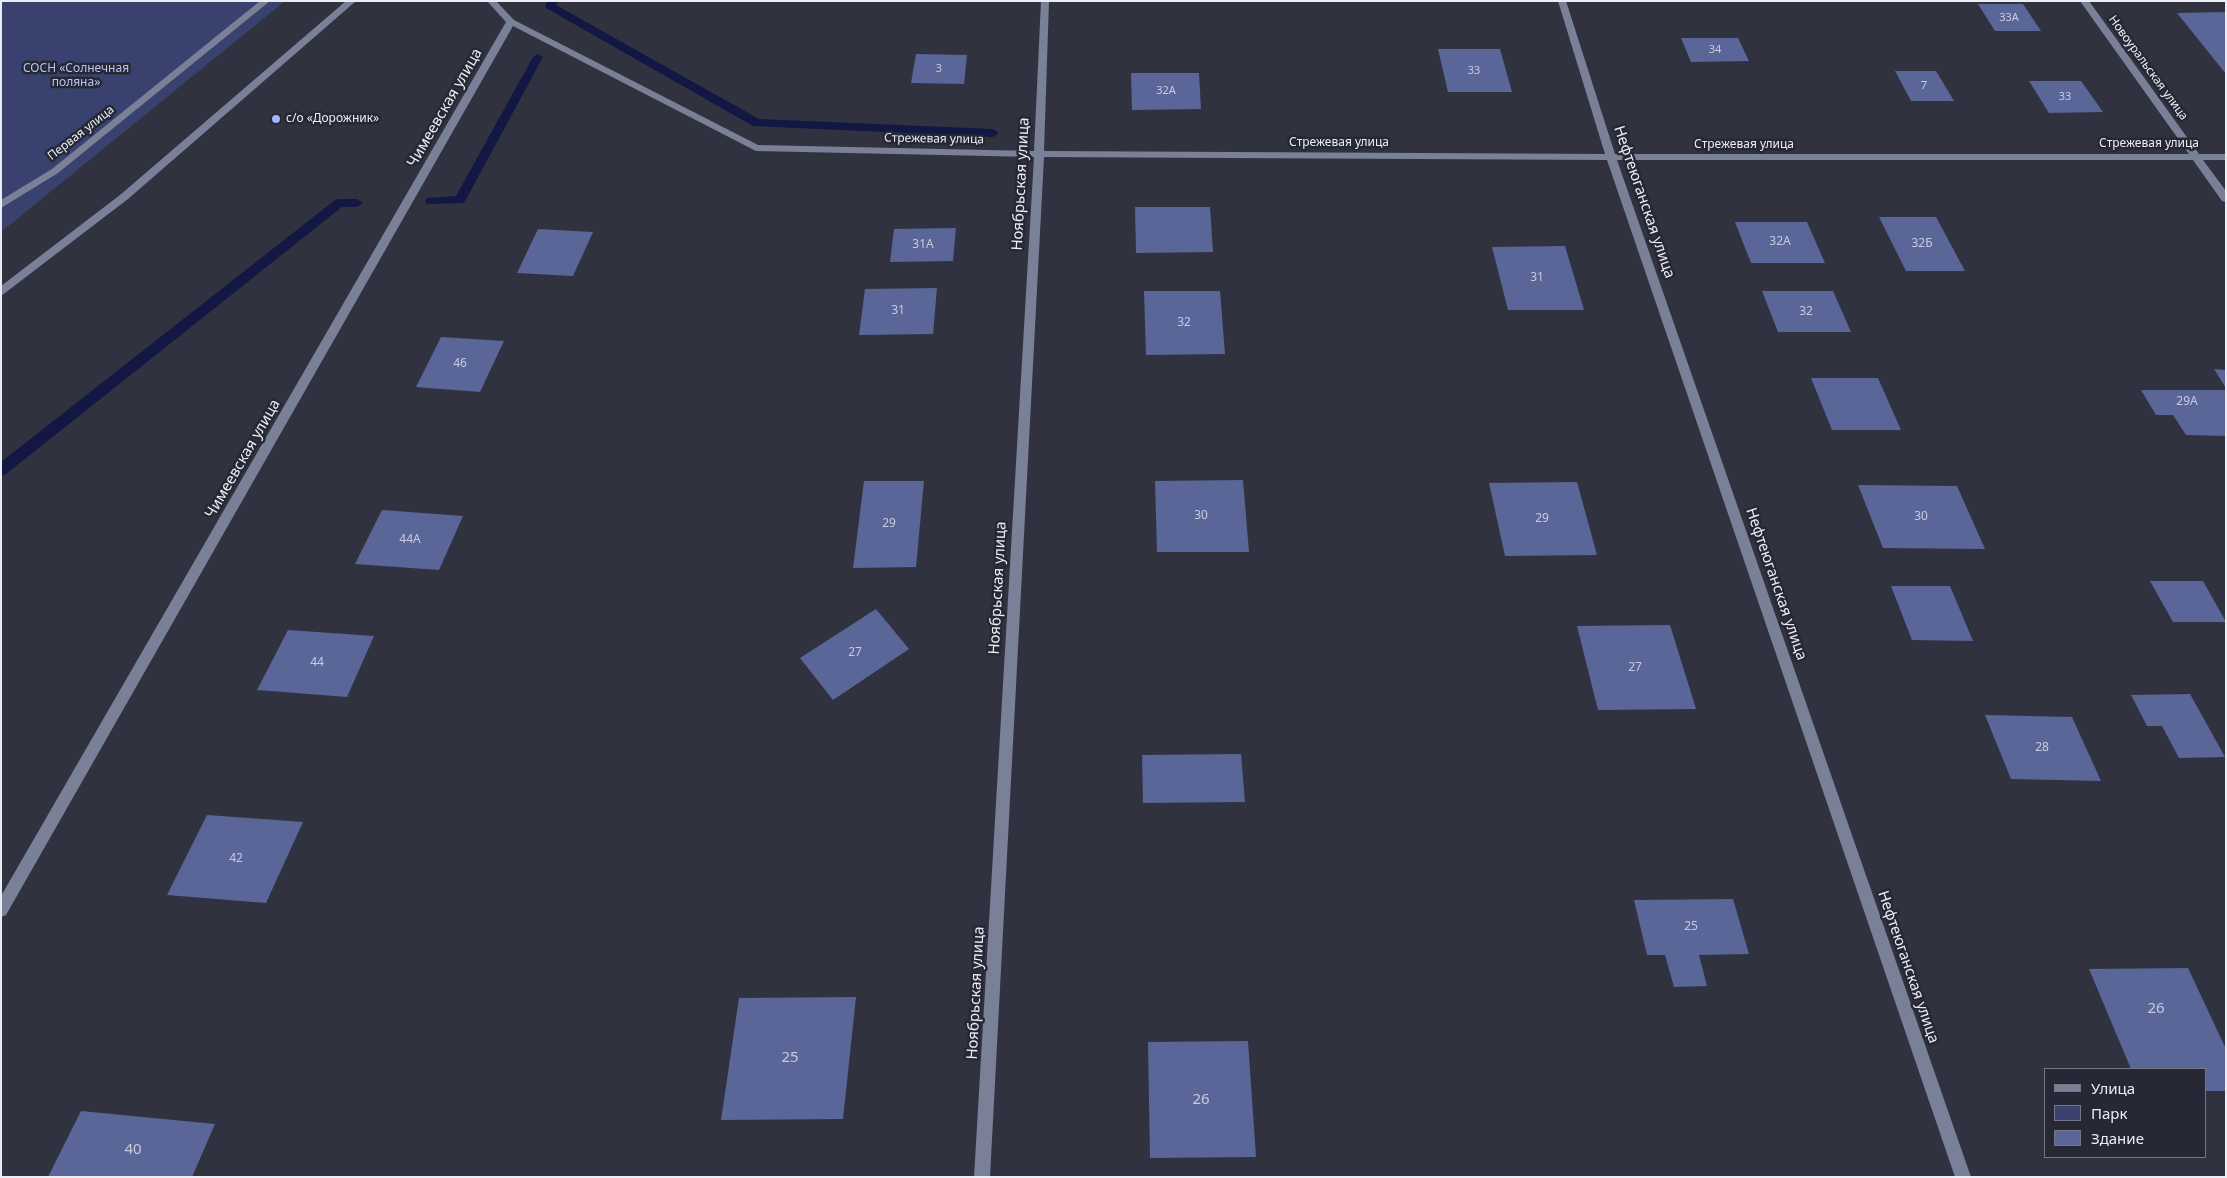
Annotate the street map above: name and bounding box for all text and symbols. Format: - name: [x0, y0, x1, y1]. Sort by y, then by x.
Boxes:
- house number: 33А: [1999, 11, 2019, 25]
- street label: Новоуральская улица: [2105, 13, 2191, 123]
- house number: 34: [1709, 43, 1721, 57]
- street label: Чимеевская улица: [404, 45, 486, 171]
- park label: СОСН «Солнечная поляна»: [23, 62, 129, 90]
- house number: 3: [936, 62, 942, 76]
- house number: 33: [1468, 64, 1480, 78]
- house number: 7: [1921, 79, 1927, 93]
- house number: 32А: [1156, 84, 1176, 98]
- house number: 33: [2059, 90, 2071, 104]
- street label: Первая улица: [45, 103, 117, 163]
- place label: с/о «Дорожник»: [286, 112, 379, 126]
- marker: с/о «Дорожник»: [270, 113, 282, 125]
- street label: Ноябрьская улица: [1009, 117, 1033, 251]
- street label: Нефтеюганская улица: [1609, 123, 1679, 281]
- street label: Стрежевая улица: [884, 131, 984, 147]
- street label: Стрежевая улица: [1289, 136, 1389, 150]
- street label: Стрежевая улица: [2099, 137, 2199, 151]
- street label: Стрежевая улица: [1694, 138, 1794, 152]
- house number: 32А: [1769, 235, 1791, 249]
- house number: 32Б: [1911, 237, 1933, 251]
- house number: 31А: [912, 238, 934, 252]
- house number: 31: [1530, 271, 1544, 285]
- house number: 31: [891, 304, 905, 318]
- house number: 32: [1799, 305, 1813, 319]
- house number: 32: [1177, 316, 1191, 330]
- house number: 46: [453, 357, 467, 371]
- house number: 29А: [2176, 395, 2198, 409]
- street label: Чимеевская улица: [202, 396, 284, 522]
- street label: Нефтеюганская улица: [1741, 505, 1811, 663]
- house number: 30: [1194, 509, 1208, 523]
- house number: 30: [1914, 510, 1928, 524]
- house number: 29: [1535, 512, 1549, 526]
- house number: 29: [882, 517, 896, 531]
- street label: Ноябрьская улица: [986, 521, 1010, 655]
- house number: 44А: [399, 533, 421, 547]
- house number: 27: [848, 646, 862, 660]
- house number: 44: [310, 656, 324, 670]
- house number: 27: [1628, 661, 1642, 675]
- house number: 28: [2035, 741, 2049, 755]
- house number: 42: [229, 852, 243, 866]
- street label: Нефтеюганская улица: [1873, 888, 1943, 1046]
- house number: 25: [1684, 920, 1698, 934]
- street label: Ноябрьская улица: [964, 926, 988, 1060]
- house number: 26: [2147, 1000, 2165, 1018]
- house number: 25: [781, 1049, 799, 1067]
- legend: [2044, 1068, 2207, 1158]
- text: Улица: [2091, 1078, 2135, 1098]
- house number: 26: [1192, 1091, 1210, 1109]
- text: Парк: [2091, 1103, 2127, 1123]
- text: Здание: [2091, 1128, 2144, 1148]
- house number: 40: [124, 1141, 142, 1159]

